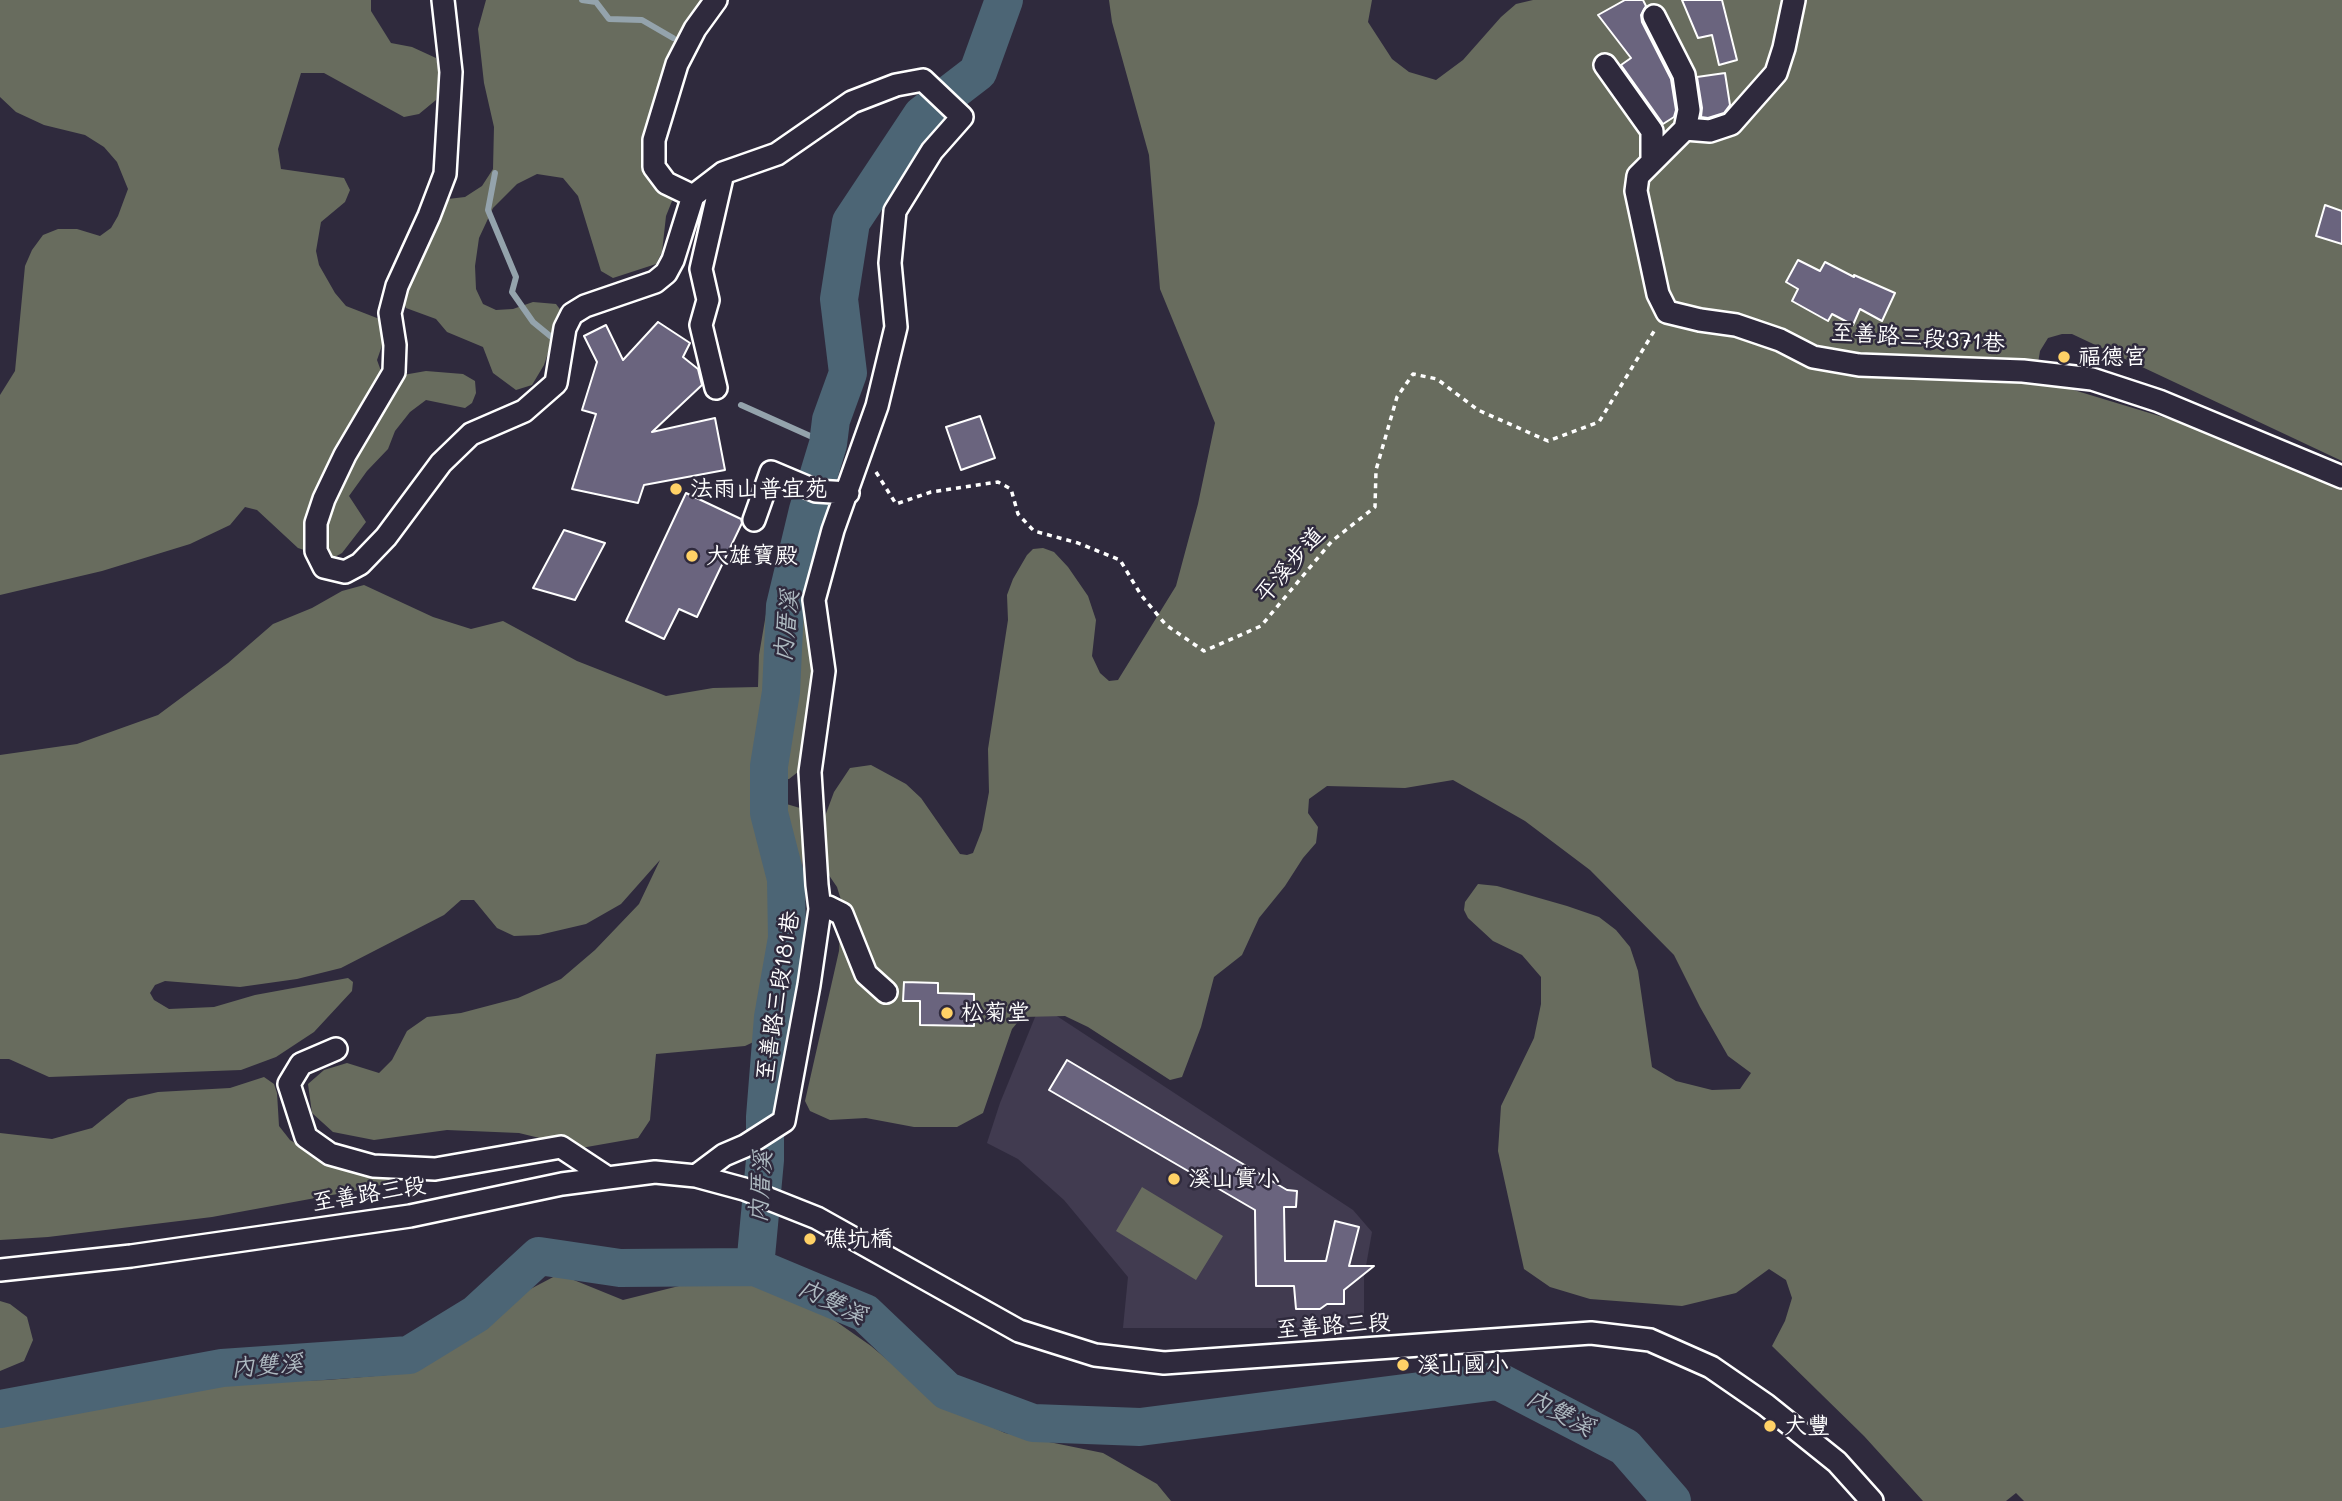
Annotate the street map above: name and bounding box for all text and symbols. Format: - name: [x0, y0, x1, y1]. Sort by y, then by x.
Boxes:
- street label: 至善路三段371巷: [1830, 318, 2006, 358]
- place label: 福德宮: [2078, 343, 2147, 371]
- marker: 福德宮: [2056, 349, 2072, 365]
- place label: 法雨山普宜苑: [690, 475, 828, 503]
- marker: 法雨山普宜苑: [668, 481, 684, 497]
- street label: 平溪步道: [1249, 521, 1331, 609]
- place label: 大雄寶殿: [706, 542, 798, 570]
- marker: 大雄寶殿: [684, 548, 700, 564]
- water label: 內厝溪: [769, 589, 805, 663]
- street label: 至善路三段181巷: [751, 909, 805, 1083]
- place label: 松菊堂: [961, 999, 1030, 1027]
- marker: 松菊堂: [939, 1005, 955, 1021]
- water label: 內厝溪: [744, 1150, 778, 1224]
- place label: 溪山實小: [1188, 1165, 1280, 1193]
- street label: 至善路三段: [310, 1171, 428, 1217]
- marker: 溪山實小: [1166, 1171, 1182, 1187]
- place label: 礁坑橋: [824, 1225, 893, 1253]
- marker: 礁坑橋: [802, 1231, 818, 1247]
- water label: 內雙溪: [793, 1273, 871, 1331]
- street label: 至善路三段: [1275, 1308, 1391, 1344]
- water label: 內雙溪: [230, 1349, 304, 1383]
- place label: 溪山國小: [1417, 1351, 1509, 1379]
- marker: 溪山國小: [1395, 1357, 1411, 1373]
- water label: 內雙溪: [1521, 1383, 1599, 1443]
- place label: 大豐: [1784, 1412, 1830, 1440]
- marker: 大豐: [1762, 1418, 1778, 1434]

